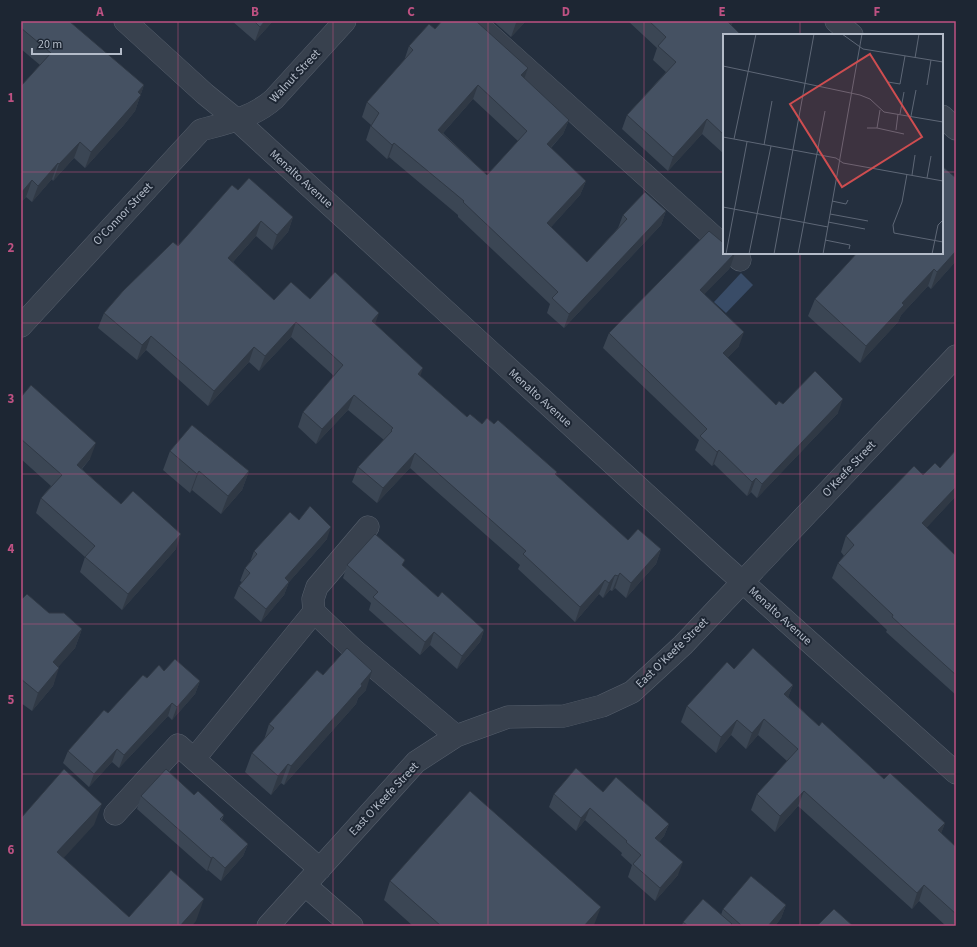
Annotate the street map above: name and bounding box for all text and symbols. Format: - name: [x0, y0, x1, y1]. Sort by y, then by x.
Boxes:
- text: A: [95, 3, 104, 21]
- text: B: [251, 3, 259, 21]
- text: C: [407, 3, 415, 21]
- text: D: [562, 3, 570, 21]
- text: E: [718, 3, 726, 21]
- text: F: [874, 3, 881, 21]
- scale bar: [32, 30, 121, 56]
- inset map: [723, 34, 943, 254]
- text: 20 m: [38, 36, 62, 53]
- street label: Walnut Street: [266, 45, 324, 107]
- text: 1: [8, 89, 15, 107]
- street label: Menalto Avenue: [266, 146, 336, 212]
- street label: O'Connor Street: [89, 179, 157, 249]
- text: 2: [8, 239, 15, 257]
- street label: Menalto Avenue: [505, 365, 575, 431]
- text: 3: [8, 390, 15, 408]
- street label: O'Keefe Street: [818, 437, 880, 501]
- text: 4: [8, 540, 15, 558]
- street label: Menalto Avenue: [745, 583, 815, 649]
- street label: East O'Keefe Street: [632, 614, 712, 692]
- text: 5: [8, 691, 15, 709]
- street label: East O'Keefe Street: [345, 758, 423, 840]
- text: 6: [8, 841, 15, 859]

